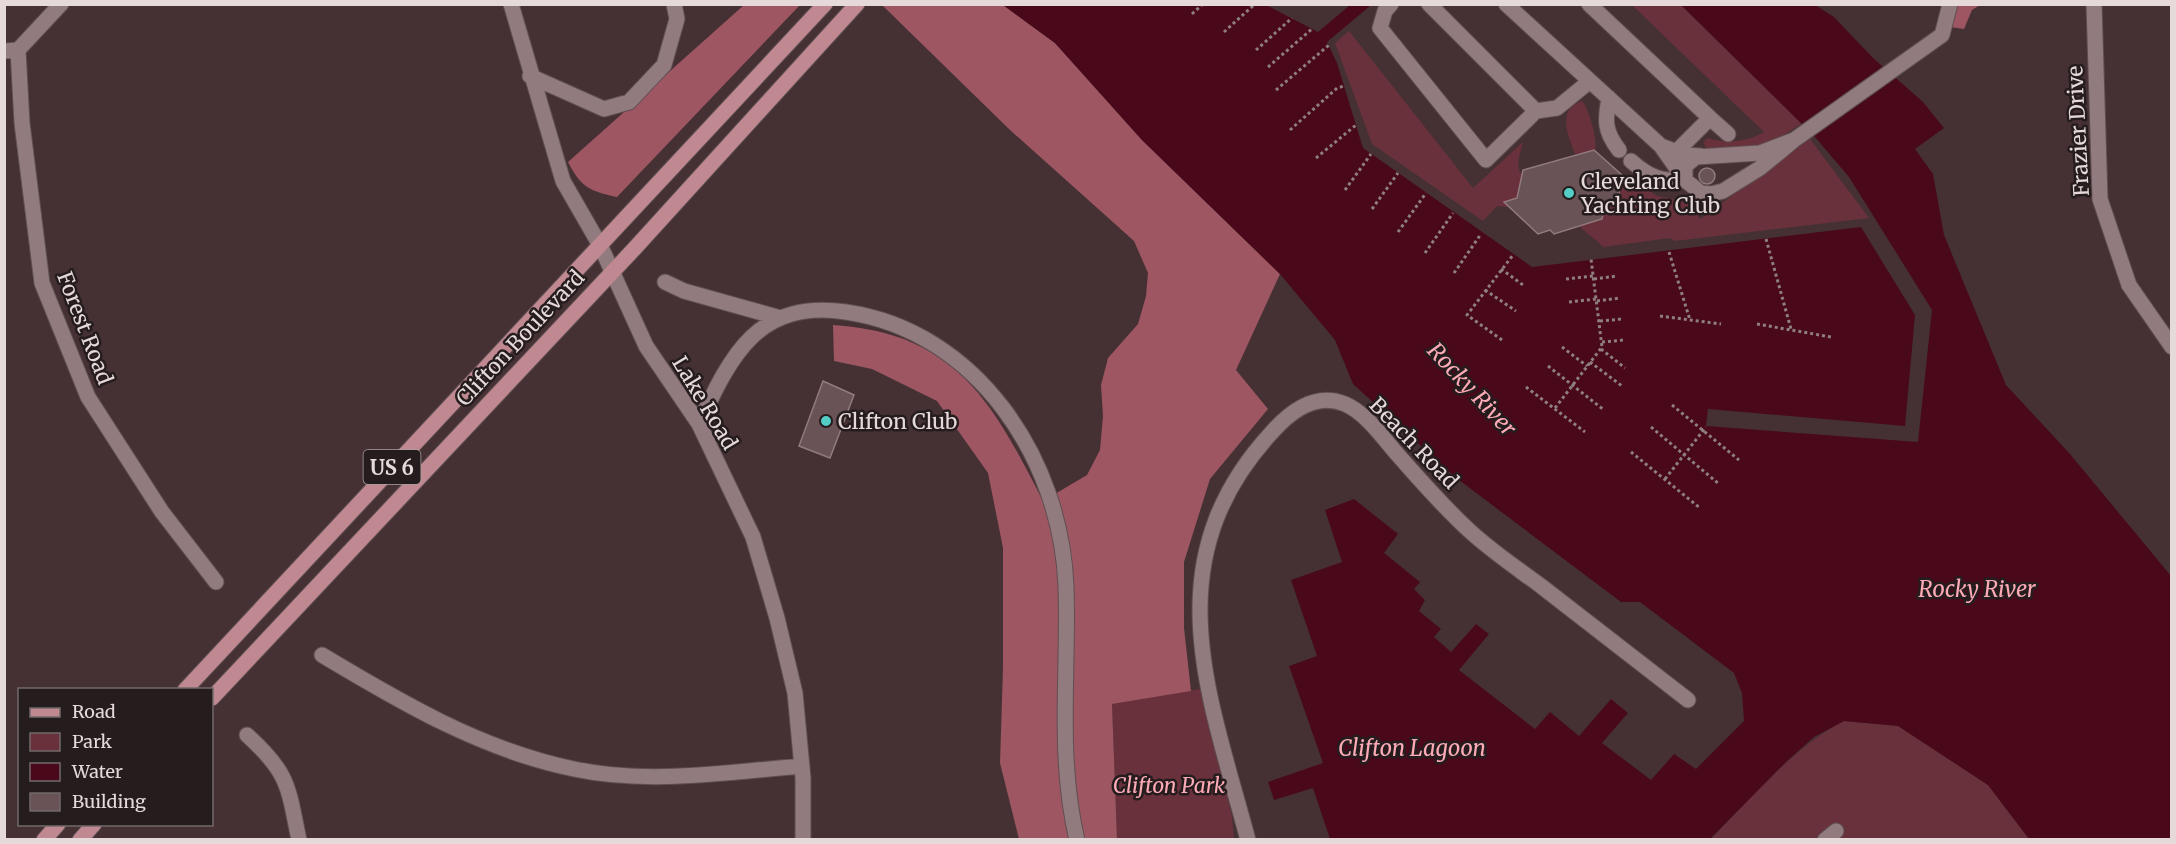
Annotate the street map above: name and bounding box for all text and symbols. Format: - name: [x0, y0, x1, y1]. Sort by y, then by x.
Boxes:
- street label: Frazier Drive: [2061, 65, 2095, 197]
- place label: Cleveland Yachting Club: [1580, 168, 1720, 219]
- marker: Cleveland Yachting Club: [1562, 186, 1576, 200]
- street label: Clifton Boulevard: [450, 264, 590, 412]
- street label: Forest Road: [51, 268, 119, 389]
- water label: Rocky River: [1422, 336, 1523, 442]
- street label: Lake Road: [666, 351, 744, 455]
- street label: Beach Road: [1364, 392, 1465, 495]
- place label: Clifton Club: [838, 408, 957, 435]
- marker: Clifton Club: [819, 414, 833, 428]
- road number: US 6: [364, 450, 420, 484]
- water label: Rocky River: [1918, 575, 2037, 603]
- legend: [18, 688, 213, 826]
- text: Road: [72, 700, 116, 723]
- text: Park: [72, 730, 113, 753]
- water label: Clifton Lagoon: [1338, 734, 1486, 762]
- text: Water: [71, 760, 123, 783]
- park label: Clifton Park: [1113, 772, 1226, 799]
- text: Building: [72, 790, 146, 813]

